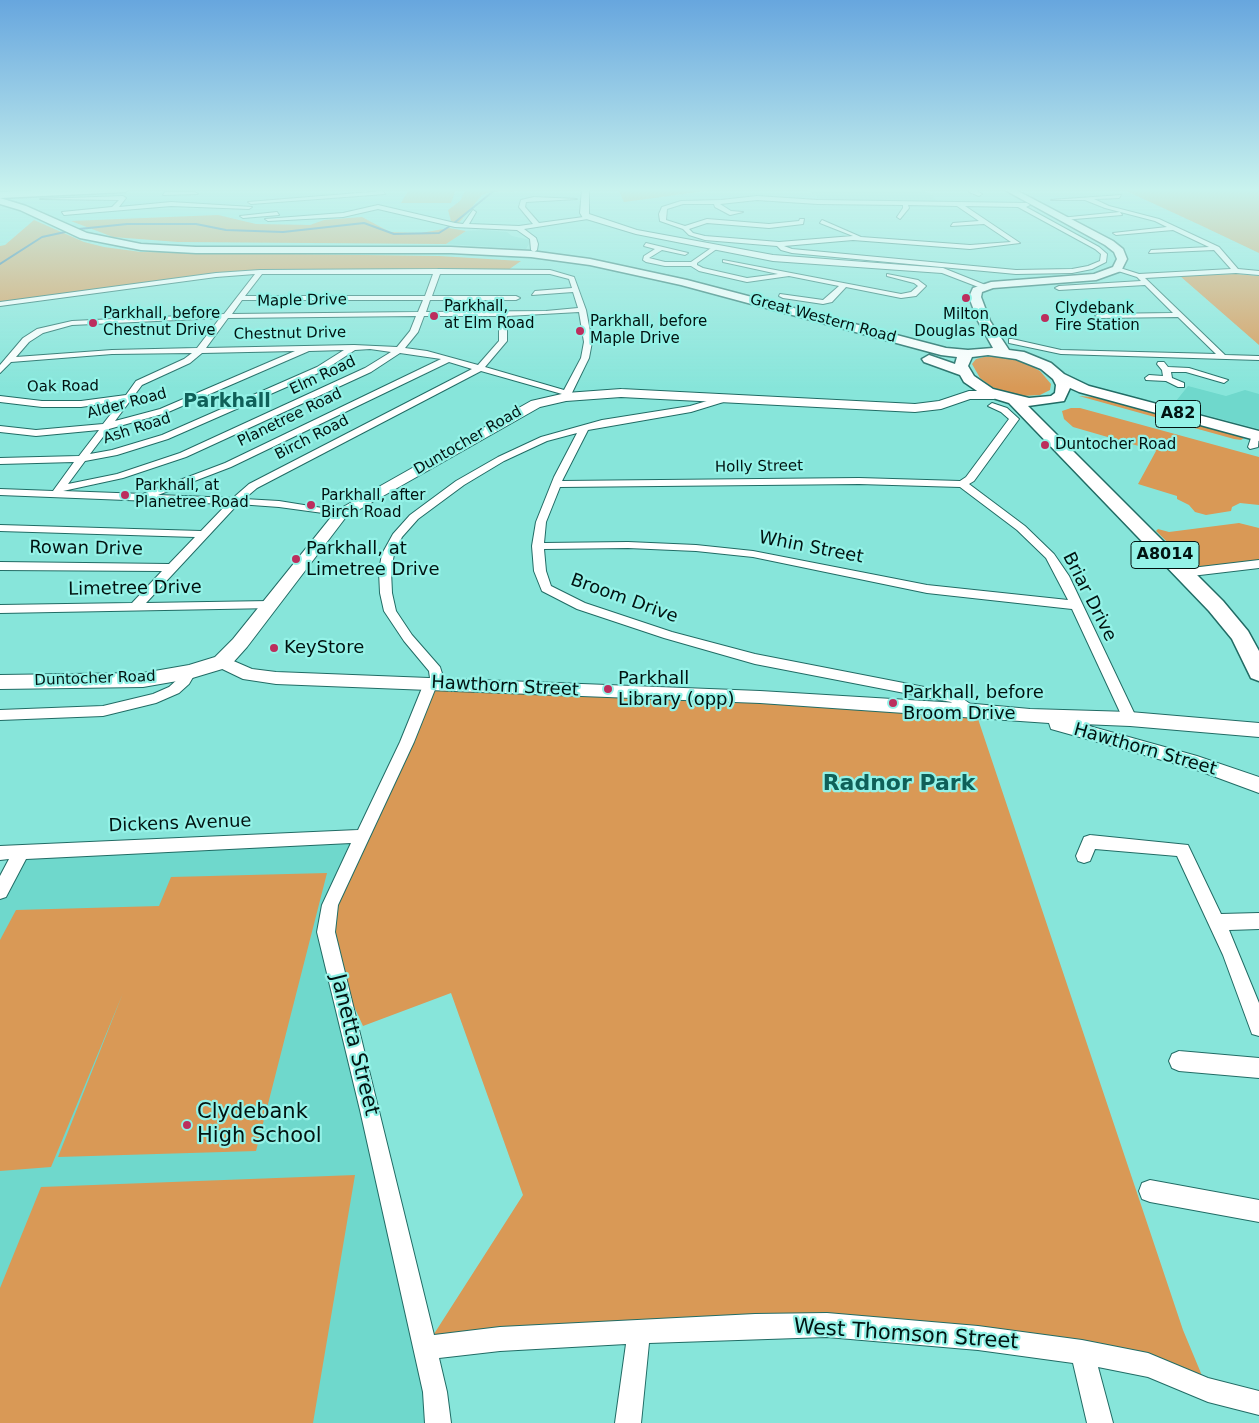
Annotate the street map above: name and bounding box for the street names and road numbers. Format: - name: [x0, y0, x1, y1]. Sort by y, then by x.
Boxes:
- street label: Maple Drive: [257, 291, 347, 311]
- street label: Great Western Road: [748, 291, 898, 347]
- street label: Chestnut Drive: [234, 324, 346, 344]
- street label: Elm Road: [287, 353, 359, 399]
- street label: Oak Road: [27, 377, 99, 397]
- street label: Alder Road: [85, 385, 169, 423]
- street label: Planetree Road: [235, 385, 345, 451]
- road number: A82: [1156, 400, 1200, 428]
- street label: Duntocher Road: [411, 403, 525, 479]
- street label: Ash Road: [101, 410, 173, 448]
- street label: Birch Road: [272, 412, 352, 464]
- street label: Holly Street: [715, 457, 803, 477]
- street label: Whin Street: [757, 527, 865, 569]
- street label: Rowan Drive: [29, 537, 143, 561]
- road number: A8014: [1131, 542, 1199, 568]
- street label: Briar Drive: [1057, 549, 1121, 645]
- street label: Broom Drive: [567, 570, 681, 628]
- street label: Limetree Drive: [68, 577, 202, 601]
- street label: Duntocher Road: [34, 668, 156, 690]
- street label: Hawthorn Street: [431, 672, 579, 702]
- street label: Hawthorn Street: [1071, 719, 1219, 781]
- street label: Dickens Avenue: [108, 811, 252, 837]
- street label: Janetta Street: [324, 972, 384, 1118]
- street label: West Thomson Street: [793, 1315, 1019, 1355]

